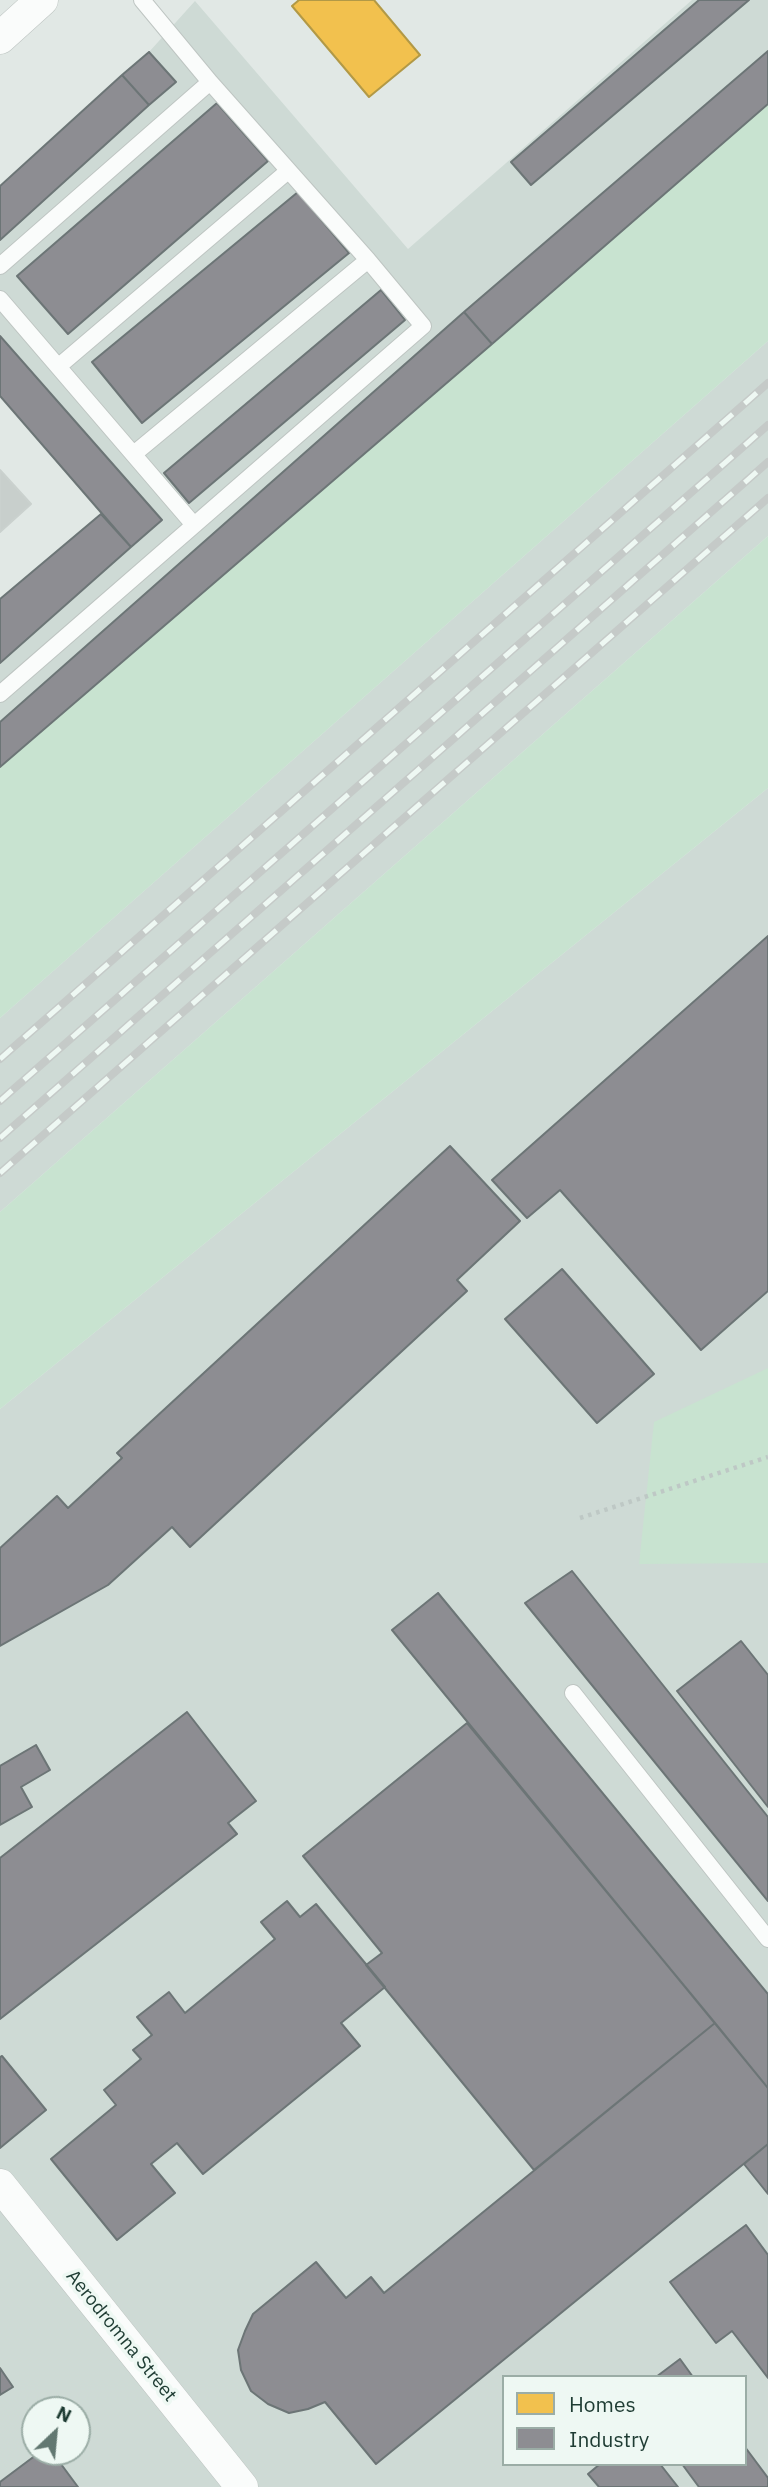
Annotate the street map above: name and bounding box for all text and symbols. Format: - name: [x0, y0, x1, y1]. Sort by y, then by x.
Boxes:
- street label: Aerodromna Street: [61, 2266, 181, 2406]
- legend: [502, 2375, 747, 2466]
- text: Homes: [569, 2390, 636, 2418]
- north arrow: [21, 2396, 91, 2466]
- text: N: [53, 2400, 76, 2428]
- text: Industry: [569, 2425, 649, 2453]

